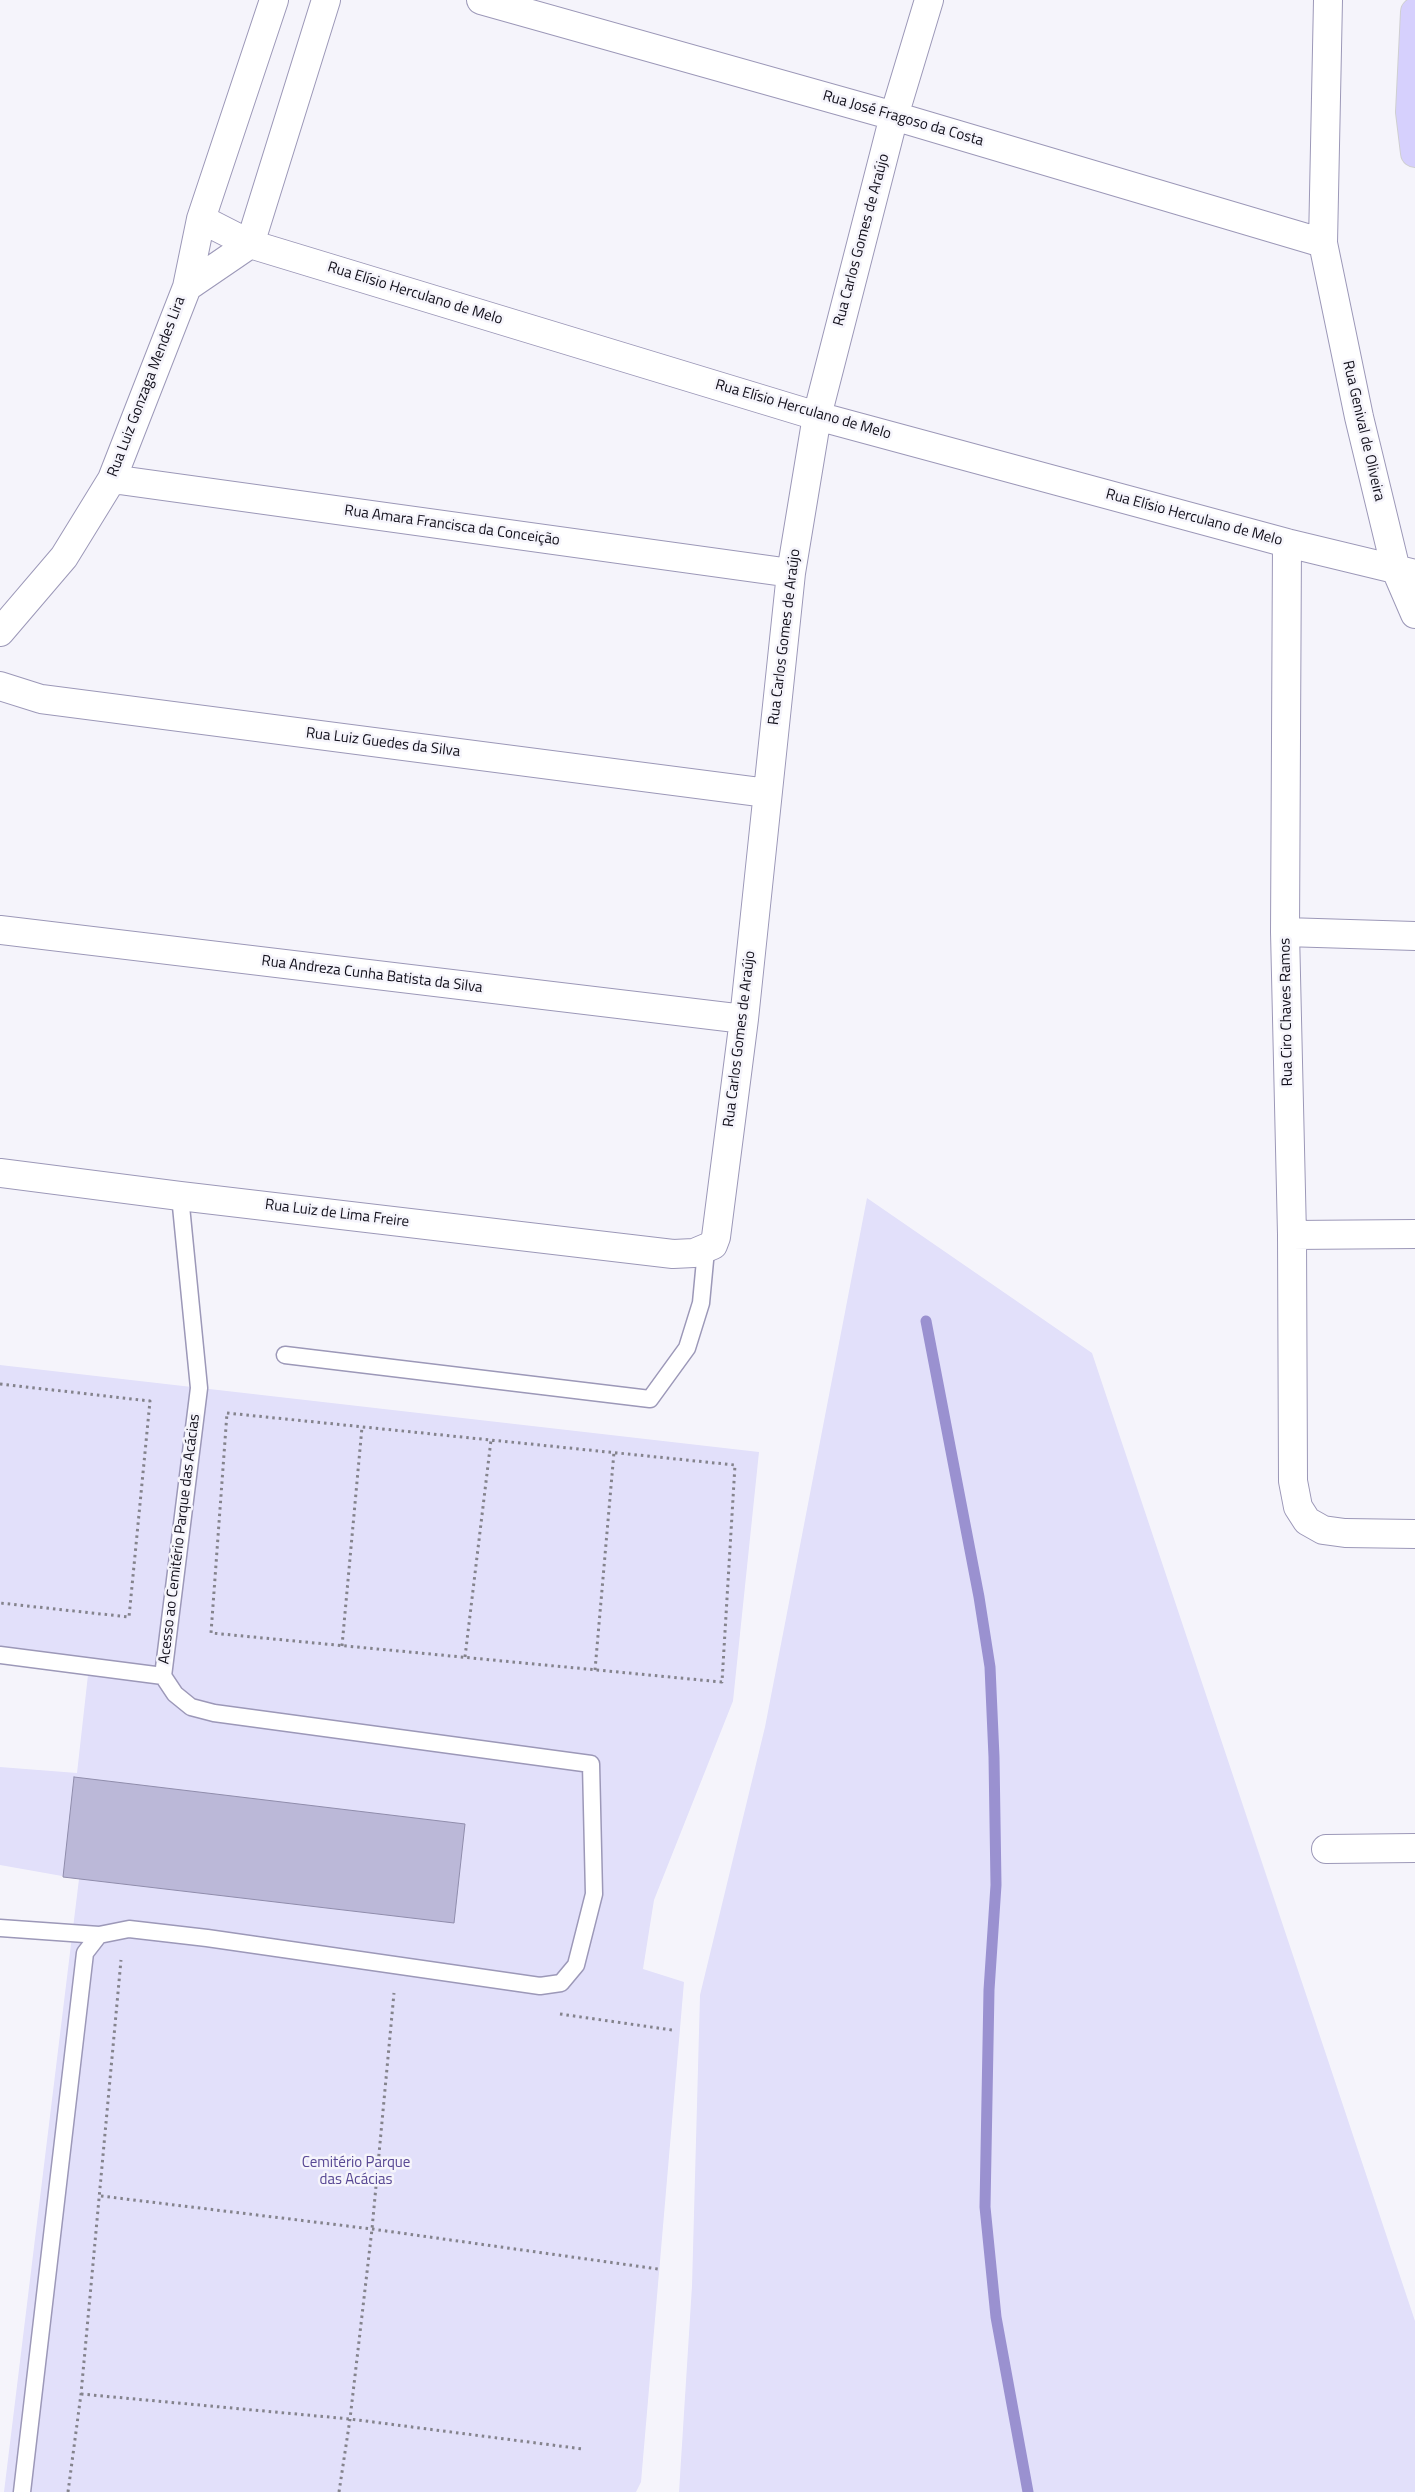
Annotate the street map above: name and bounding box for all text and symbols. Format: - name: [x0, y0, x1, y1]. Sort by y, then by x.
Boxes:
- street label: Rua José Fragoso da Costa: [820, 87, 986, 151]
- street label: Rua Carlos Gomes de Araújo: [830, 152, 894, 328]
- street label: Rua Elísio Herculano de Melo: [325, 259, 505, 329]
- street label: Rua Luiz Gonzaga Mendes Lira: [104, 294, 190, 480]
- street label: Rua Genival de Oliveira: [1338, 359, 1388, 503]
- street label: Rua Elísio Herculano de Melo: [713, 376, 893, 444]
- street label: Rua Elísio Herculano de Melo: [1104, 486, 1284, 550]
- street label: Rua Amara Francisca da Conceição: [343, 502, 561, 550]
- street label: Rua Carlos Gomes de Araújo: [765, 548, 805, 726]
- street label: Rua Luiz Guedes da Silva: [305, 725, 461, 761]
- street label: Rua Ciro Chaves Ramos: [1277, 938, 1297, 1086]
- street label: Rua Carlos Gomes de Araújo: [720, 950, 760, 1128]
- street label: Rua Andreza Cunha Batista da Silva: [260, 953, 484, 997]
- street label: Rua Luiz de Lima Freire: [264, 1196, 410, 1232]
- street label: Acesso ao Cemitério Parque das Acácias: [156, 1413, 204, 1665]
- park label: Cemitério Parque das Acácias: [302, 2154, 410, 2189]

